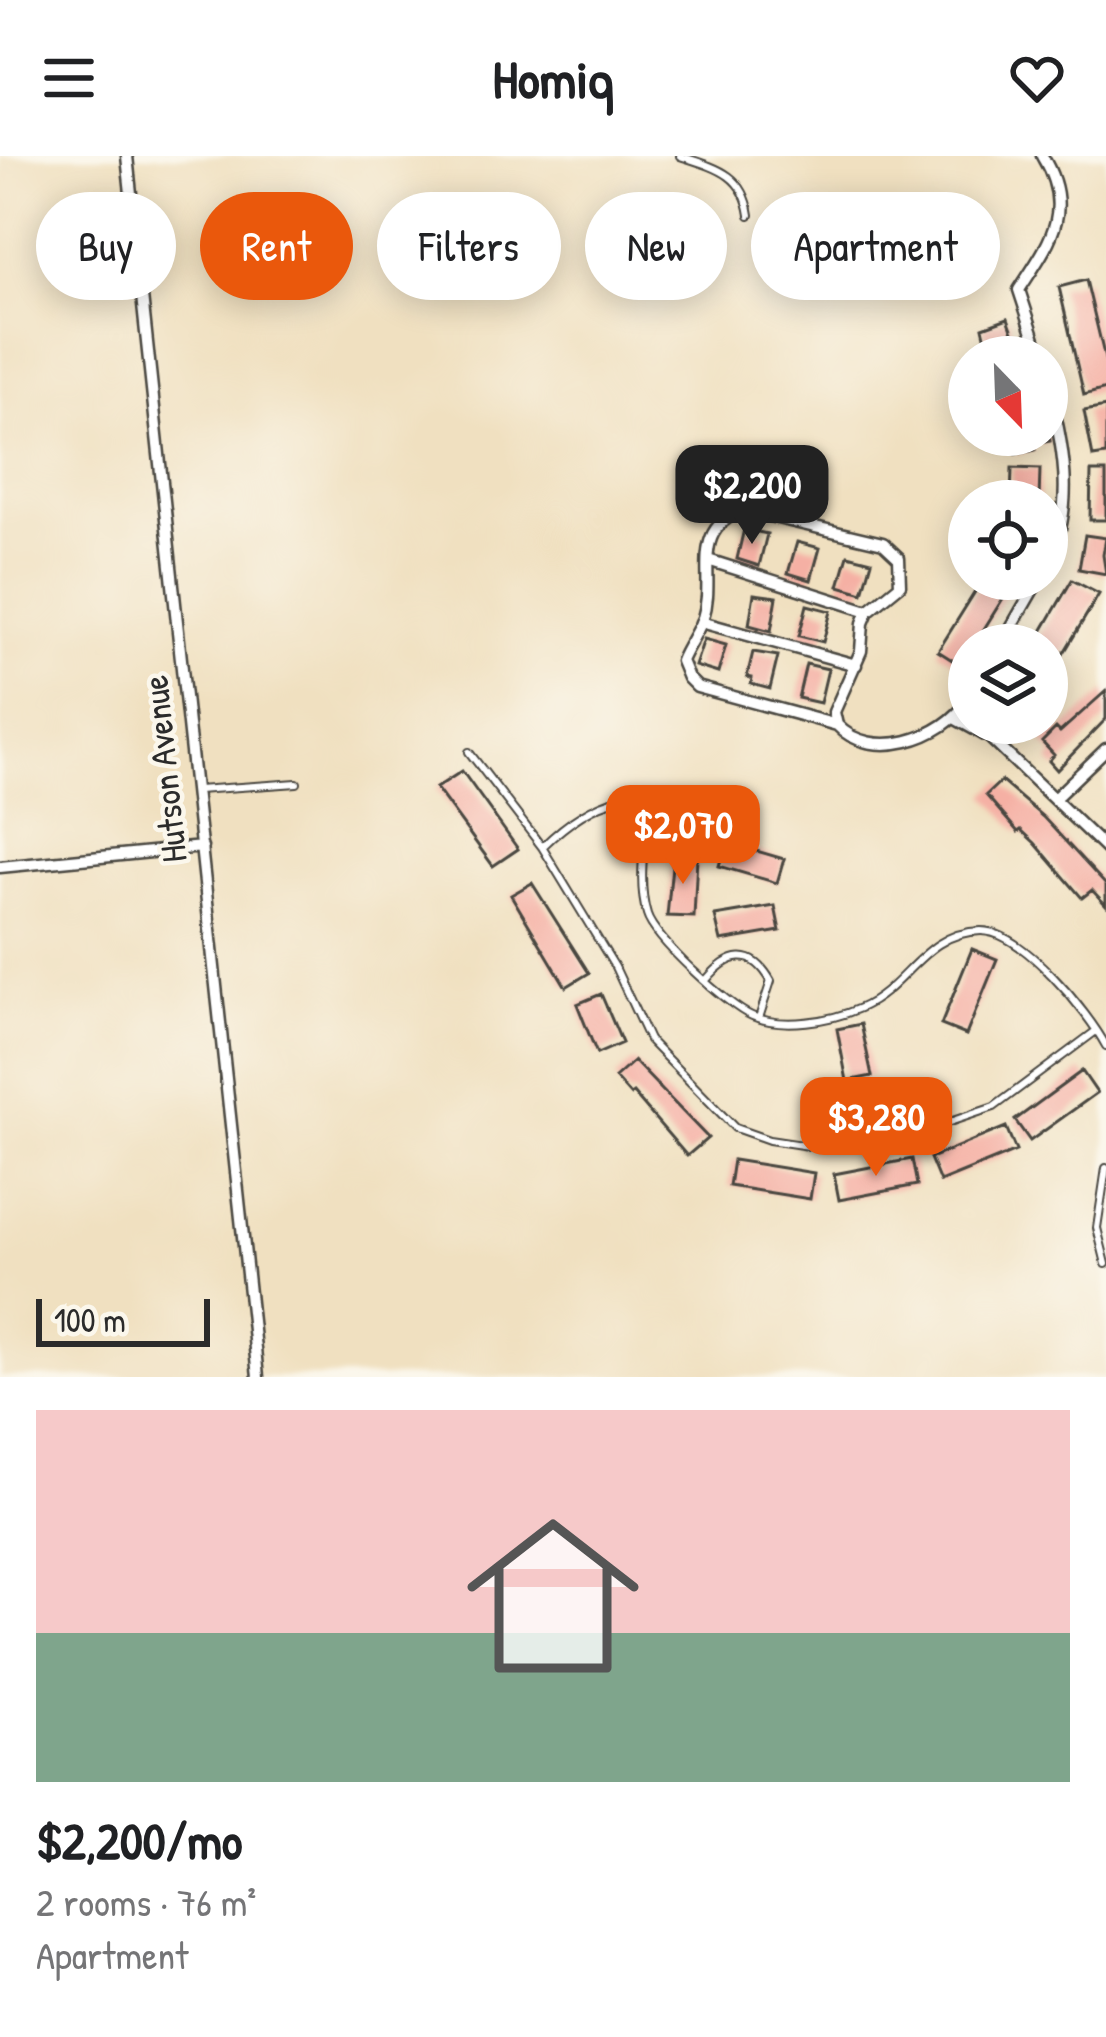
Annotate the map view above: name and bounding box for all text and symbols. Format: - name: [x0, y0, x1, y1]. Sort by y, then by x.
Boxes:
- text: Homiq: [493, 42, 613, 115]
- icon: menu: [36, 45, 102, 111]
- icon: heart: [1004, 45, 1070, 111]
- chip: Buy: [36, 192, 176, 300]
- chip: Rent: [200, 192, 353, 300]
- chip: Filters: [377, 192, 561, 300]
- chip: New: [585, 192, 727, 300]
- chip: Apartment: [751, 192, 1000, 300]
- north arrow: [948, 336, 1068, 456]
- map controls: [948, 336, 1068, 744]
- pin: $2,200: [654, 445, 850, 547]
- text: $2,200: [702, 457, 802, 510]
- button: locate: [948, 480, 1068, 600]
- button: layers: [948, 624, 1068, 744]
- street label: Hutson Avenue: [129, 673, 198, 865]
- pin: $2,070: [585, 785, 781, 887]
- text: $2,070: [633, 797, 733, 850]
- pin: $3,280: [778, 1077, 974, 1179]
- text: $3,280: [827, 1089, 925, 1142]
- scale bar: [36, 1293, 210, 1346]
- text: 100 m: [54, 1298, 126, 1342]
- icon: home: [445, 1488, 661, 1704]
- text: $2,200/mo: [36, 1806, 242, 1875]
- text: 2 rooms · 76 m²: [36, 1875, 256, 1928]
- text: Apartment: [36, 1928, 189, 1981]

